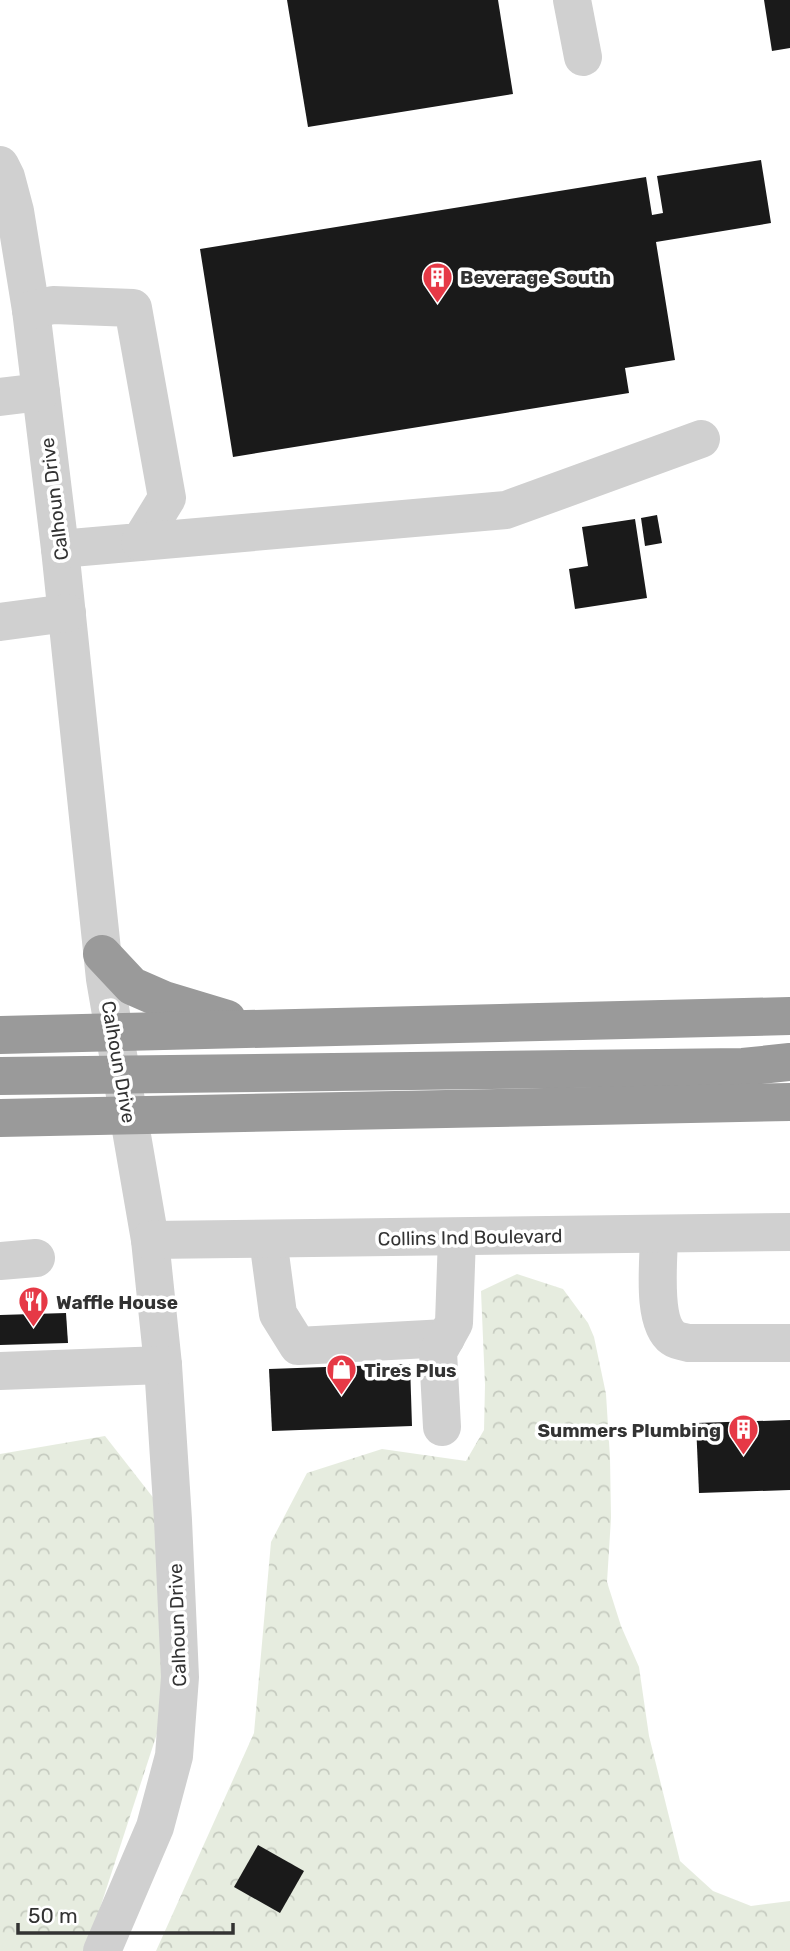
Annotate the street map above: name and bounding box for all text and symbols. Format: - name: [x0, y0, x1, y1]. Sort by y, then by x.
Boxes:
- building icon: Beverage South: [420, 260, 454, 304]
- place label: Beverage South: [460, 266, 611, 289]
- street label: Calhoun Drive: [36, 436, 73, 562]
- street label: Calhoun Drive: [96, 999, 141, 1125]
- street label: Collins Ind Boulevard: [377, 1224, 563, 1251]
- restaurant icon: Waffle House: [16, 1285, 50, 1329]
- place label: Waffle House: [56, 1291, 178, 1314]
- shop icon: Tires Plus: [324, 1353, 358, 1397]
- place label: Tires Plus: [364, 1359, 457, 1382]
- building icon: Summers Plumbing: [727, 1413, 761, 1457]
- place label: Summers Plumbing: [537, 1419, 721, 1442]
- street label: Calhoun Drive: [164, 1563, 191, 1687]
- scale bar: [18, 1892, 233, 1936]
- text: 50 m: [28, 1903, 78, 1928]

